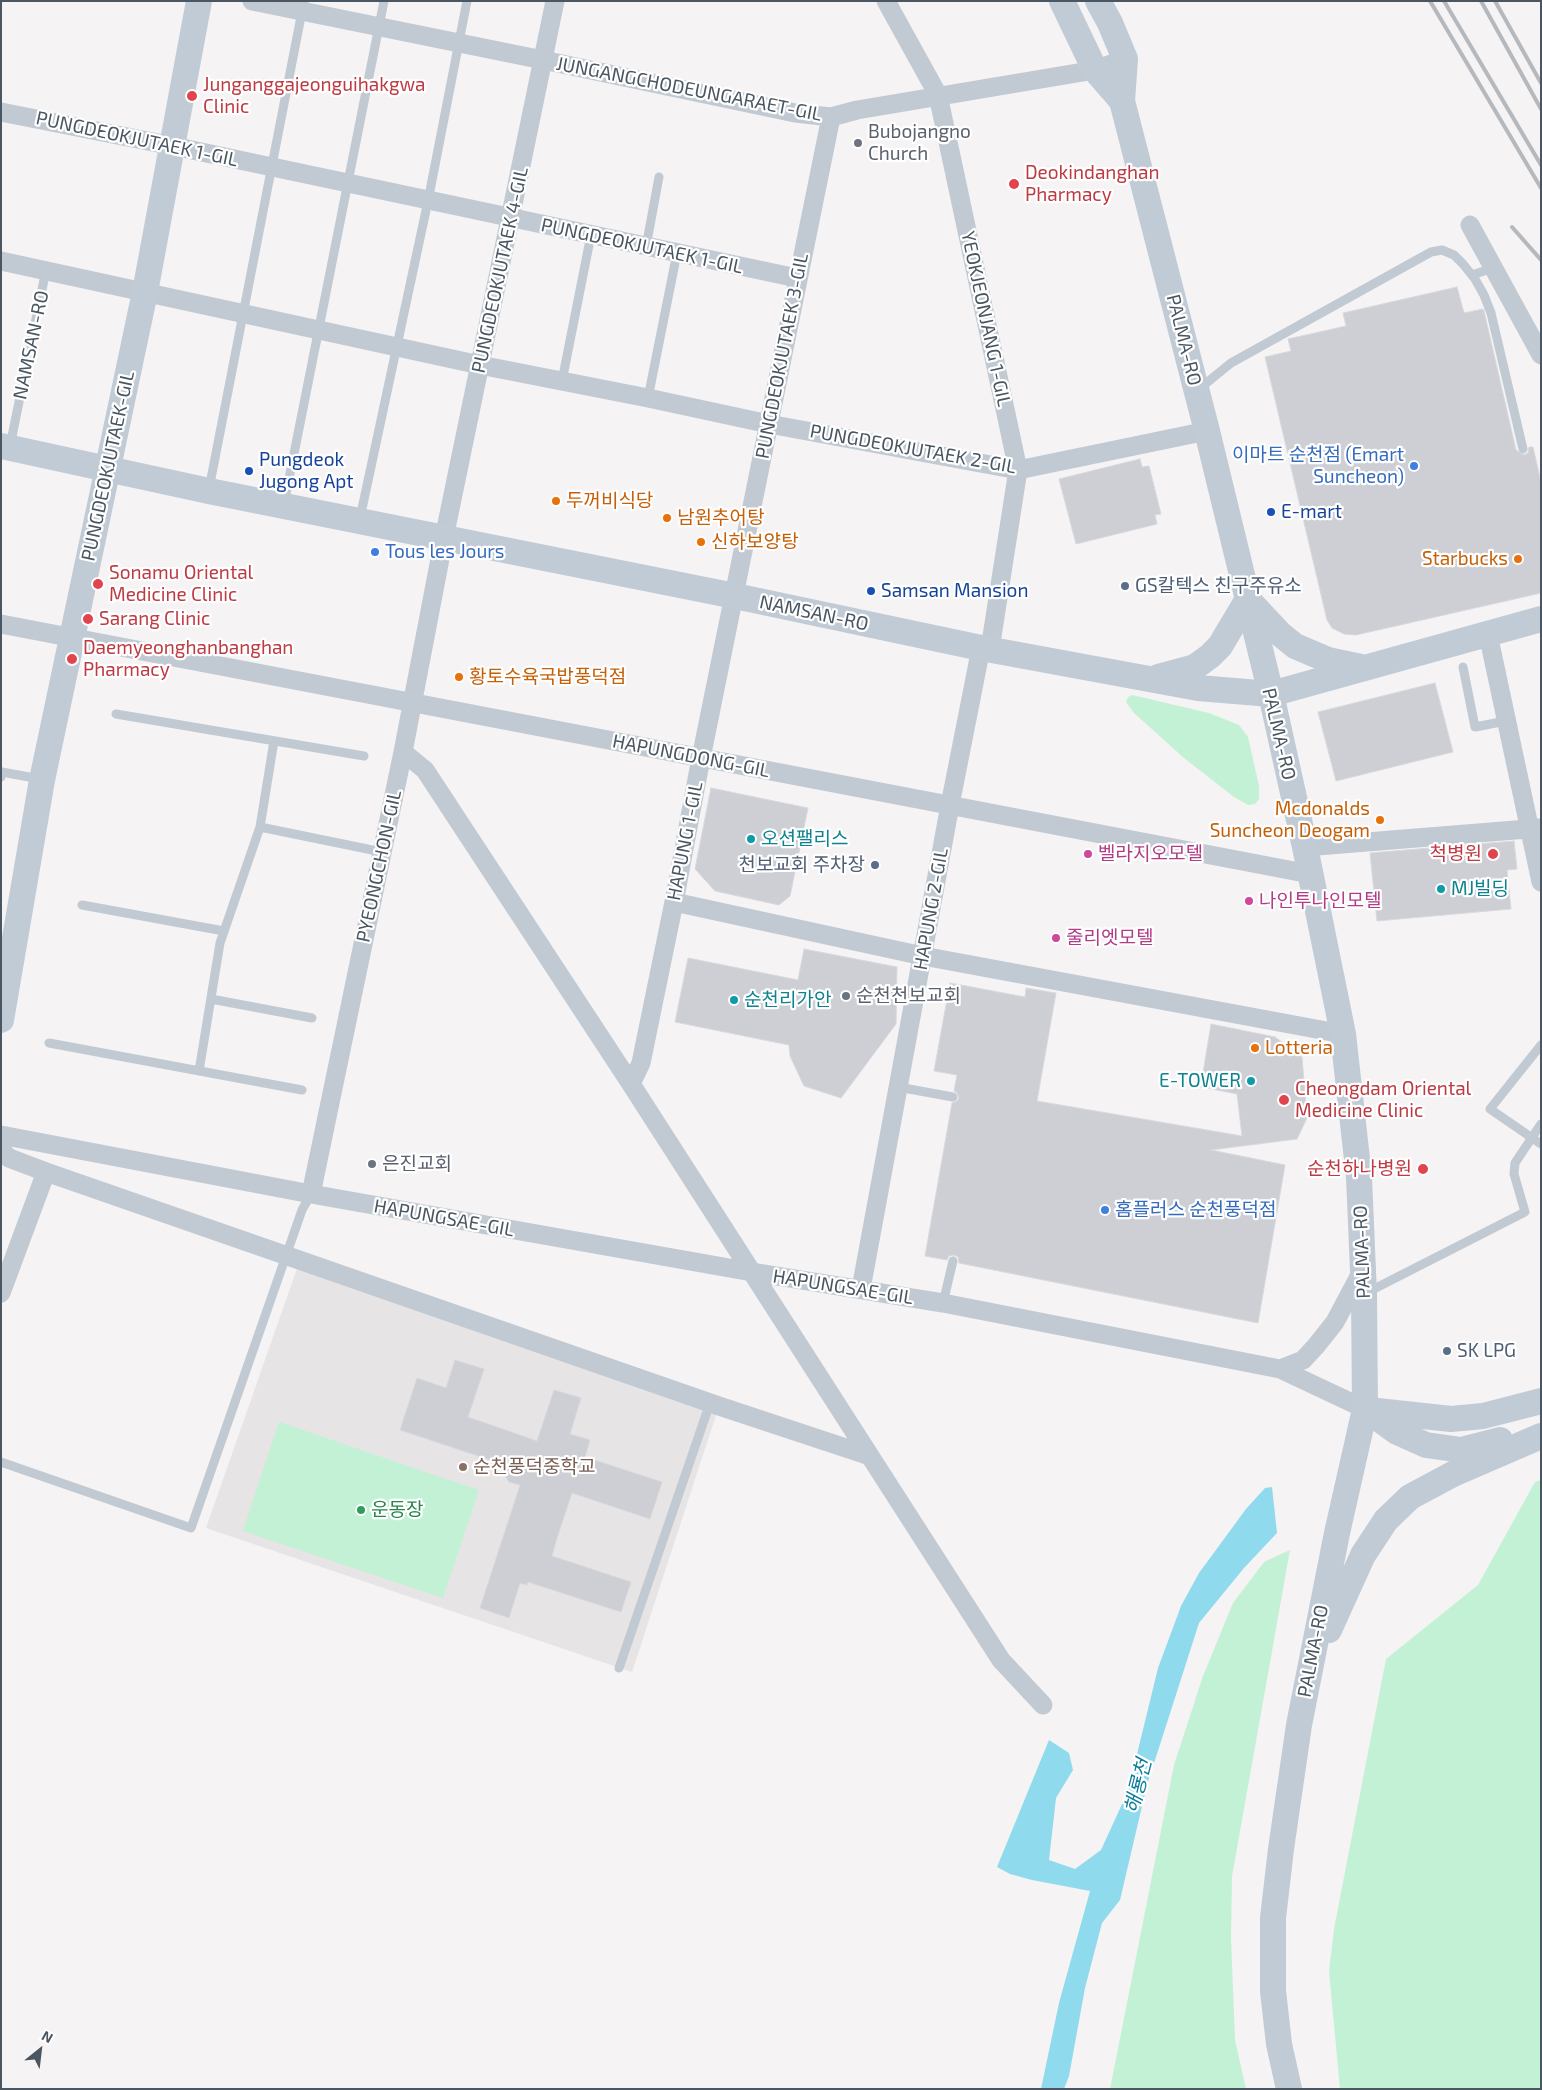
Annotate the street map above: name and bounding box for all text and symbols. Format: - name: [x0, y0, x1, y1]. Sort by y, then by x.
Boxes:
- street label: JUNGANGCHODEUNGARAET-GIL: [554, 52, 824, 126]
- place label: Junganggajeonguihakgwa Clinic: [203, 74, 426, 118]
- marker: Junganggajeonguihakgwa Clinic: [185, 89, 199, 103]
- street label: PUNGDEOKJUTAEK 1-GIL: [34, 106, 240, 172]
- place label: Bubojangno Church: [868, 121, 971, 165]
- marker: Bubojangno Church: [852, 137, 864, 149]
- place label: Deokindanghan Pharmacy: [1025, 162, 1160, 206]
- street label: PUNGDEOKJUTAEK 4-GIL: [467, 165, 533, 375]
- marker: Deokindanghan Pharmacy: [1007, 177, 1021, 191]
- street label: PUNGDEOKJUTAEK 1-GIL: [539, 213, 745, 279]
- street label: YEOKJEONJANG 1-GIL: [956, 229, 1016, 409]
- street label: PUNGDEOKJUTAEK 3-GIL: [751, 251, 813, 461]
- street label: NAMSAN-RO: [8, 288, 54, 402]
- street label: PALMA-RO: [1162, 292, 1206, 388]
- street label: PUNGDEOKJUTAEK-GIL: [77, 369, 139, 563]
- street label: PUNGDEOKJUTAEK 2-GIL: [808, 420, 1018, 478]
- place label: 이마트 순천점 (Emart Suncheon): [1232, 444, 1404, 488]
- place label: Pungdeok Jugong Apt: [259, 449, 354, 493]
- marker: 이마트 순천점 (Emart Suncheon): [1408, 460, 1420, 472]
- marker: Pungdeok Jugong Apt: [243, 465, 255, 477]
- place label: 두꺼비식당: [566, 490, 653, 512]
- marker: 두꺼비식당: [550, 495, 562, 507]
- place label: E-mart: [1281, 501, 1342, 523]
- marker: E-mart: [1265, 506, 1277, 518]
- place label: 남원추어탕: [677, 507, 764, 529]
- marker: 남원추어탕: [661, 512, 673, 524]
- place label: 신하보양탕: [711, 531, 798, 553]
- marker: 신하보양탕: [695, 536, 707, 548]
- place label: Tous les Jours: [385, 541, 505, 563]
- marker: Tous les Jours: [369, 546, 381, 558]
- place label: Starbucks: [1422, 548, 1508, 570]
- marker: Starbucks: [1512, 553, 1524, 565]
- place label: Sonamu Oriental Medicine Clinic: [109, 562, 253, 606]
- place label: GS칼텍스 친구주유소: [1135, 575, 1302, 597]
- marker: Sonamu Oriental Medicine Clinic: [91, 577, 105, 591]
- place label: Samsan Mansion: [881, 580, 1028, 602]
- marker: GS칼텍스 친구주유소: [1119, 580, 1131, 592]
- marker: Samsan Mansion: [865, 585, 877, 597]
- street label: NAMSAN-RO: [757, 590, 871, 636]
- place label: Sarang Clinic: [99, 608, 210, 630]
- marker: Sarang Clinic: [81, 612, 95, 626]
- place label: Daemyeonghanbanghan Pharmacy: [83, 637, 293, 681]
- marker: Daemyeonghanbanghan Pharmacy: [65, 652, 79, 666]
- place label: 황토수육국밥풍덕점: [469, 666, 626, 688]
- marker: 황토수육국밥풍덕점: [453, 671, 465, 683]
- street label: PALMA-RO: [1257, 686, 1301, 782]
- street label: HAPUNGDONG-GIL: [611, 730, 771, 782]
- street label: HAPUNG 1-GIL: [662, 780, 708, 902]
- street label: PYEONGCHON-GIL: [352, 788, 406, 944]
- place label: Mcdonalds Suncheon Deogam: [1210, 798, 1370, 842]
- marker: Mcdonalds Suncheon Deogam: [1374, 814, 1386, 826]
- place label: 오션팰리스: [761, 828, 848, 850]
- marker: 오션팰리스: [745, 833, 757, 845]
- place label: 벨라지오모텔: [1098, 843, 1203, 865]
- place label: 척병원: [1430, 843, 1482, 865]
- street label: HAPUNG 2-GIL: [909, 846, 953, 972]
- marker: 척병원: [1486, 847, 1500, 861]
- marker: 벨라지오모텔: [1082, 848, 1094, 860]
- place label: 천보교회 주차장: [738, 854, 865, 876]
- marker: 천보교회 주차장: [869, 859, 881, 871]
- place label: MJ빌딩: [1451, 878, 1509, 900]
- marker: MJ빌딩: [1435, 883, 1447, 895]
- place label: 나인투나인모텔: [1259, 890, 1381, 912]
- marker: 나인투나인모텔: [1243, 895, 1255, 907]
- place label: 줄리엣모텔: [1066, 927, 1153, 949]
- marker: 줄리엣모텔: [1050, 932, 1062, 944]
- place label: 순천천보교회: [856, 985, 961, 1007]
- place label: 순천리가안: [744, 989, 831, 1011]
- marker: 순천천보교회: [840, 990, 852, 1002]
- marker: 순천리가안: [728, 994, 740, 1006]
- place label: Lotteria: [1265, 1037, 1333, 1059]
- marker: Lotteria: [1249, 1042, 1261, 1054]
- place label: E-TOWER: [1159, 1070, 1241, 1092]
- marker: E-TOWER: [1245, 1075, 1257, 1087]
- place label: Cheongdam Oriental Medicine Clinic: [1295, 1078, 1471, 1122]
- marker: Cheongdam Oriental Medicine Clinic: [1277, 1093, 1291, 1107]
- place label: 은진교회: [382, 1153, 452, 1175]
- marker: 은진교회: [366, 1158, 378, 1170]
- place label: 순천하나병원: [1307, 1158, 1412, 1180]
- marker: 순천하나병원: [1416, 1162, 1430, 1176]
- street label: HAPUNGSAE-GIL: [372, 1194, 516, 1242]
- place label: 홈플러스 순천풍덕점: [1115, 1199, 1277, 1221]
- marker: 홈플러스 순천풍덕점: [1099, 1204, 1111, 1216]
- street label: PALMA-RO: [1349, 1205, 1375, 1299]
- street label: HAPUNGSAE-GIL: [771, 1265, 915, 1309]
- place label: SK LPG: [1457, 1340, 1516, 1362]
- marker: SK LPG: [1441, 1345, 1453, 1357]
- place label: 순천풍덕중학교: [473, 1456, 595, 1478]
- marker: 순천풍덕중학교: [457, 1461, 469, 1473]
- place label: 운동장: [371, 1499, 423, 1521]
- marker: 운동장: [355, 1504, 367, 1516]
- street label: PALMA-RO: [1293, 1603, 1333, 1699]
- water label: 해룡천: [1120, 1756, 1156, 1816]
- north arrow: [15, 2025, 65, 2075]
- text: N: [39, 2027, 56, 2046]

